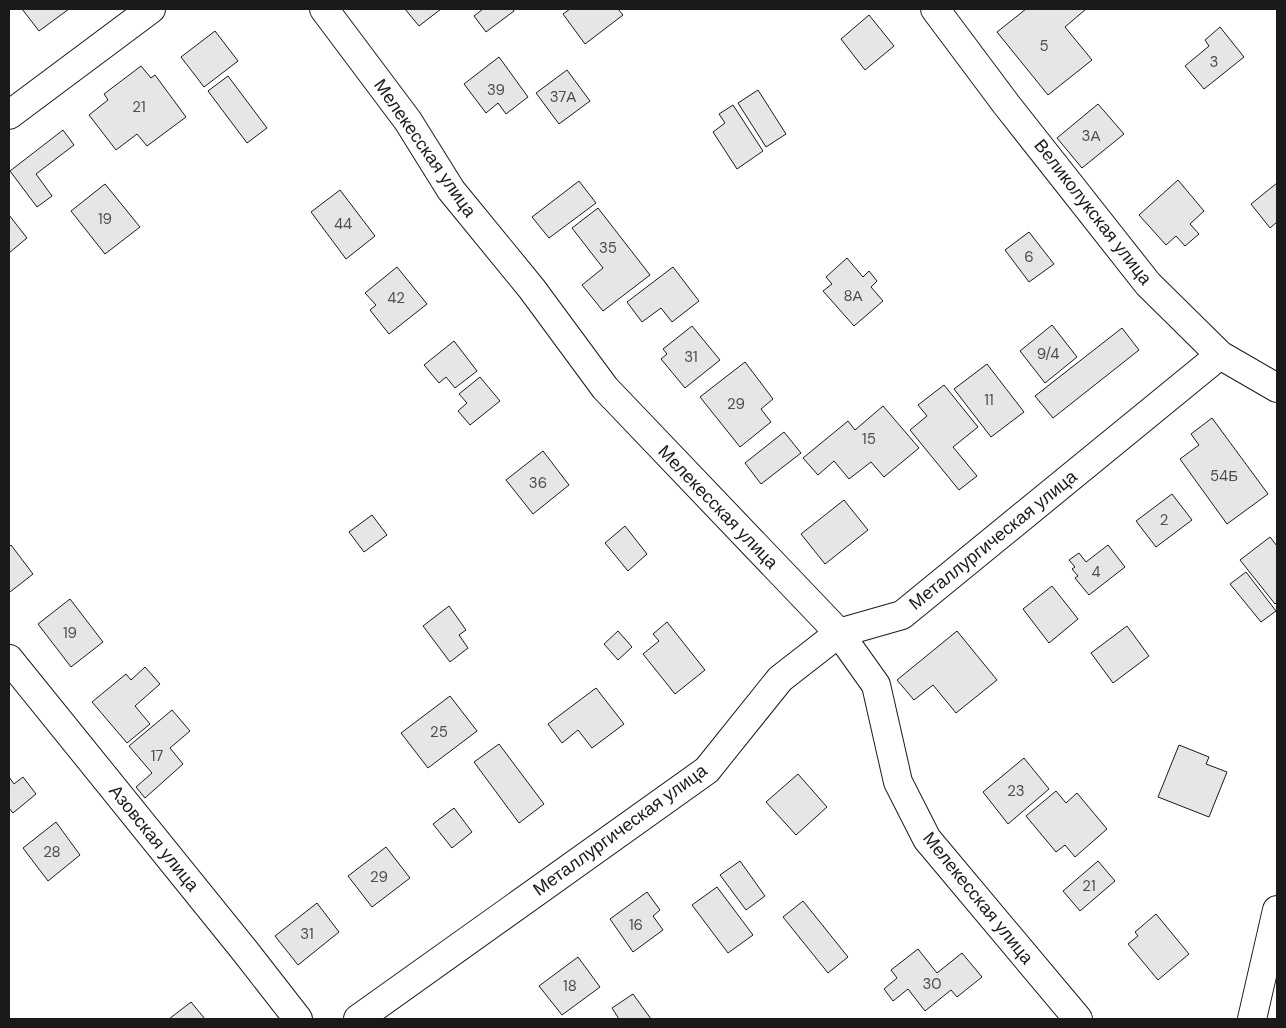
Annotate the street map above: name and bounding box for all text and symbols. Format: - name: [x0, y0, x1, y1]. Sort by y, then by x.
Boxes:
- house number: 5: [1039, 36, 1049, 56]
- house number: 3: [1210, 52, 1218, 72]
- street label: Мелекесская улица: [368, 74, 482, 223]
- house number: 39: [487, 80, 505, 100]
- house number: 37А: [550, 87, 576, 107]
- house number: 21: [132, 97, 146, 117]
- house number: 3А: [1082, 126, 1100, 146]
- street label: Великолукская улица: [1029, 134, 1158, 291]
- house number: 19: [98, 209, 112, 229]
- house number: 44: [334, 214, 352, 234]
- house number: 35: [599, 238, 617, 258]
- house number: 6: [1024, 247, 1034, 267]
- house number: 8А: [843, 286, 863, 306]
- house number: 42: [387, 288, 405, 308]
- house number: 9/4: [1037, 344, 1059, 364]
- house number: 31: [684, 347, 698, 367]
- house number: 11: [984, 390, 994, 410]
- house number: 29: [727, 394, 745, 414]
- house number: 15: [862, 429, 876, 449]
- street label: Мелекесская улица: [653, 440, 784, 575]
- street label: Металлургическая улица: [904, 464, 1083, 615]
- house number: 54Б: [1210, 466, 1238, 486]
- house number: 36: [529, 473, 547, 493]
- house number: 2: [1160, 510, 1168, 530]
- house number: 4: [1091, 562, 1101, 582]
- house number: 19: [63, 623, 77, 643]
- house number: 25: [430, 722, 448, 742]
- house number: 17: [151, 746, 163, 766]
- street label: Металлургическая улица: [528, 758, 713, 901]
- street label: Азовская улица: [104, 780, 205, 897]
- house number: 23: [1007, 781, 1025, 801]
- street label: Мелекесская улица: [917, 827, 1039, 970]
- house number: 28: [43, 842, 61, 862]
- house number: 29: [370, 867, 388, 887]
- house number: 21: [1082, 876, 1096, 896]
- house number: 16: [629, 915, 643, 935]
- house number: 31: [300, 924, 314, 944]
- house number: 30: [922, 974, 942, 994]
- house number: 18: [563, 976, 577, 996]

